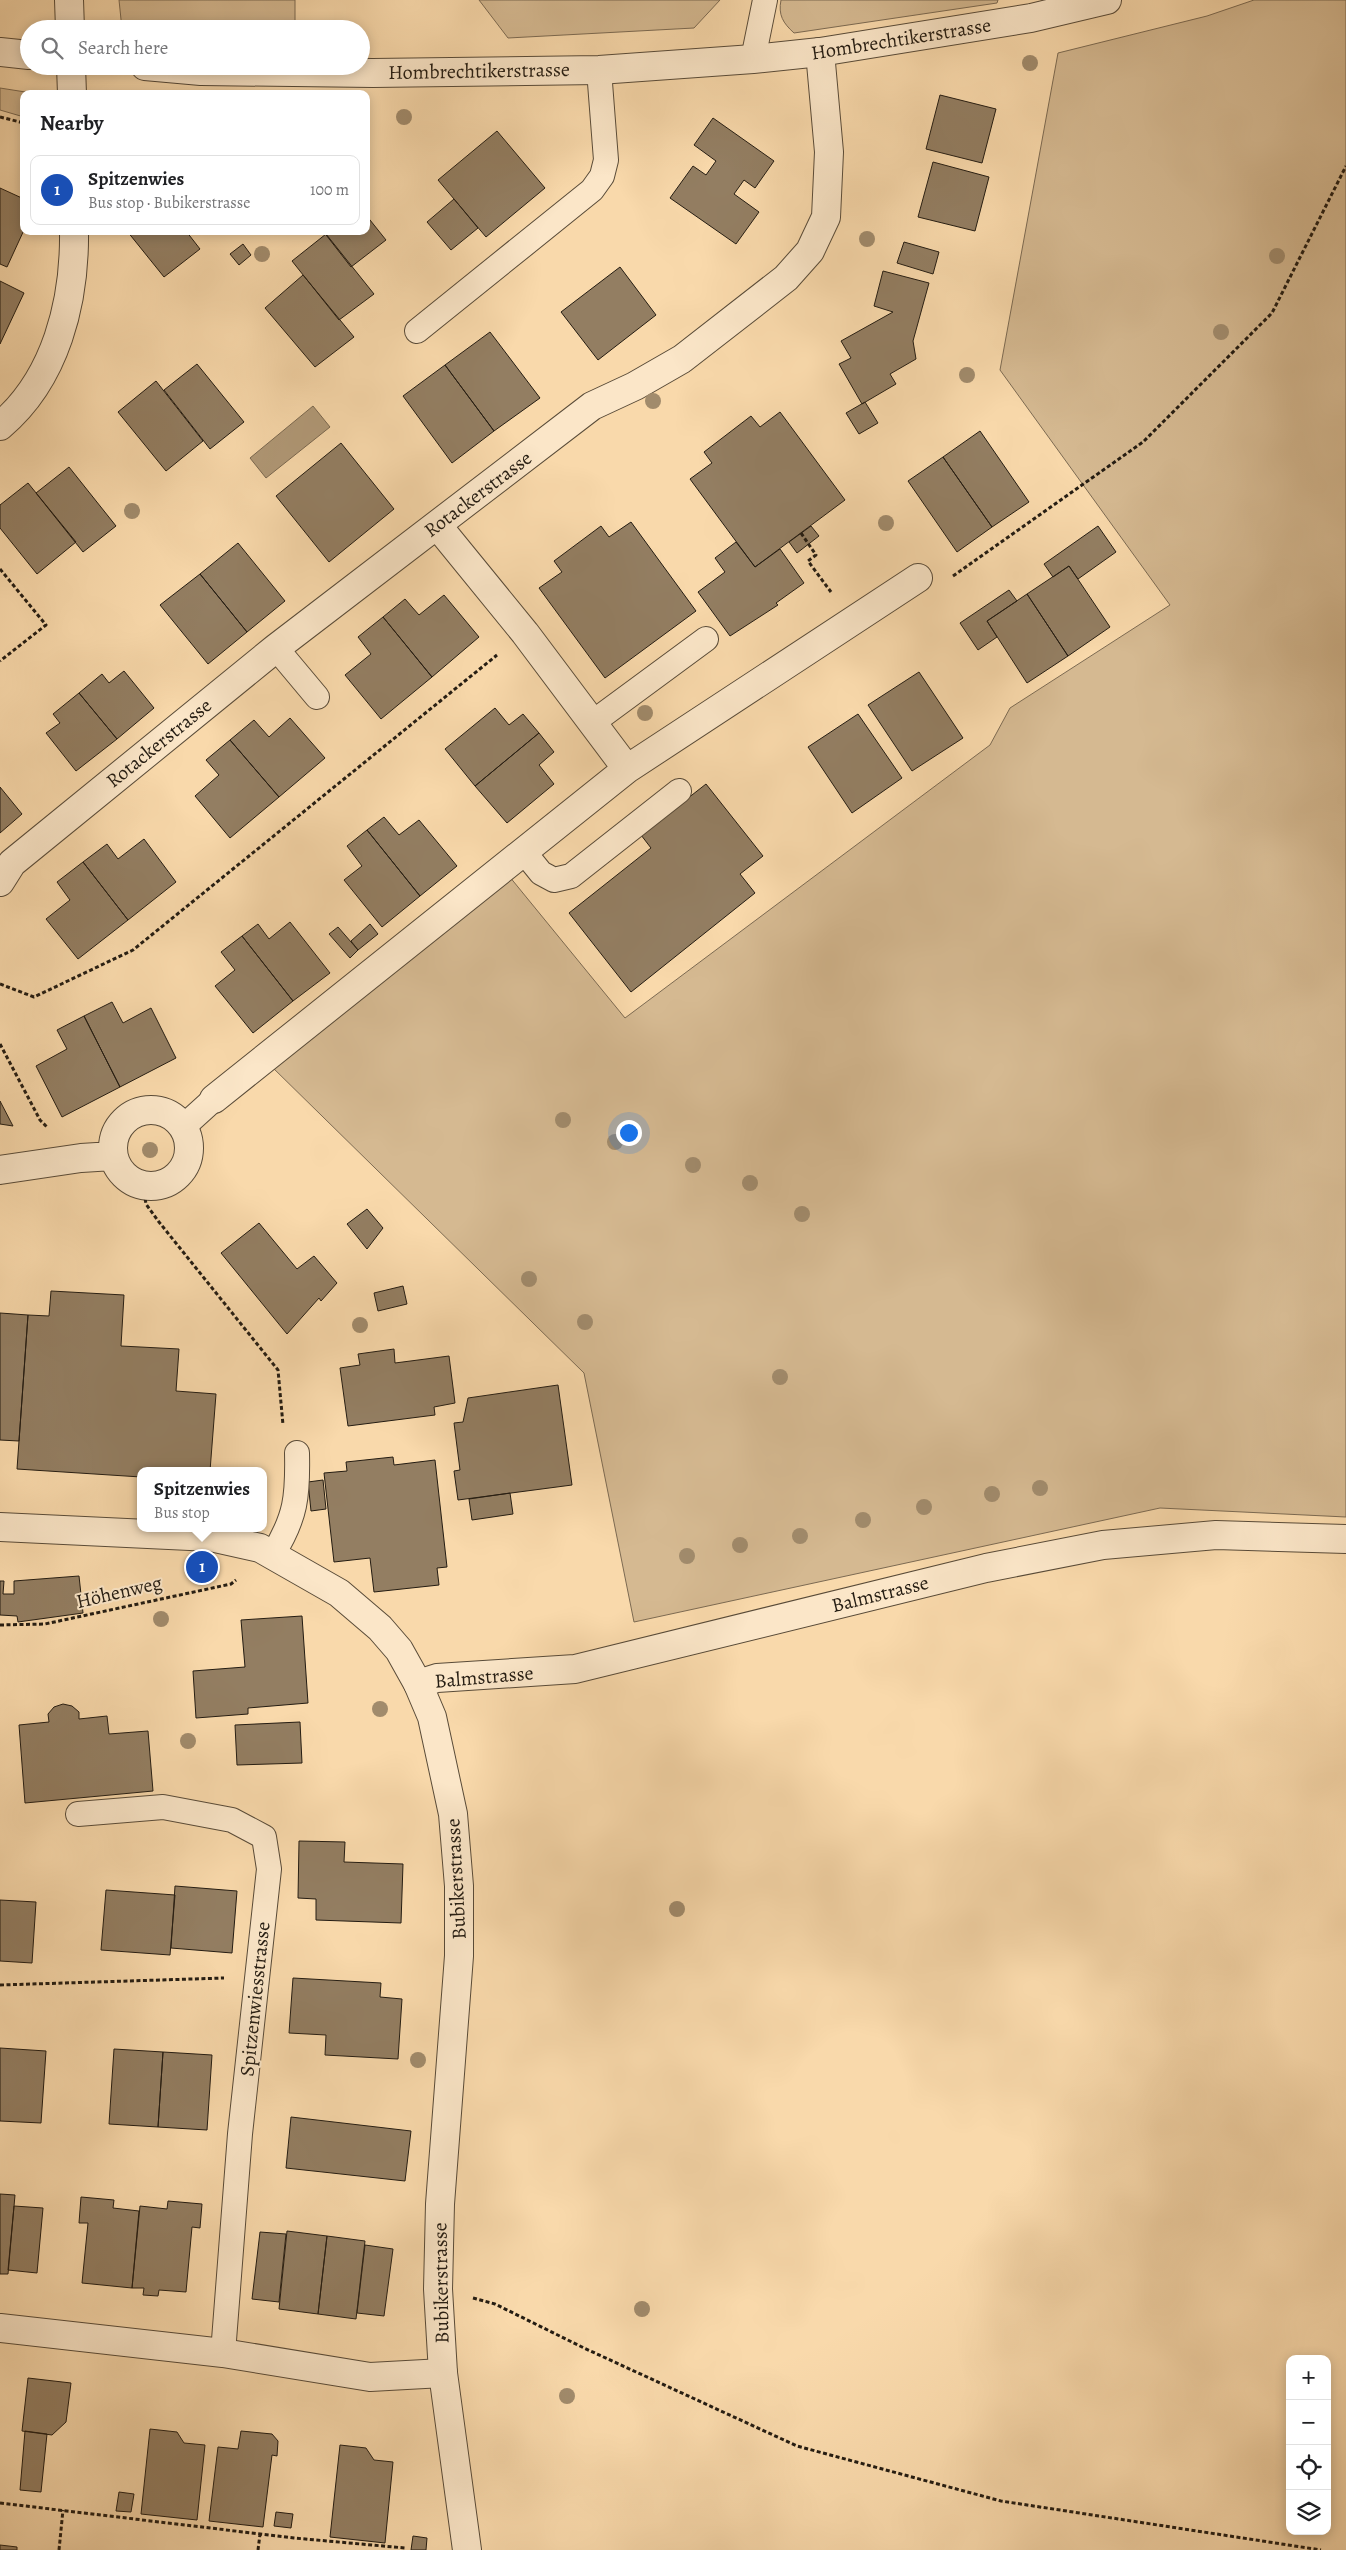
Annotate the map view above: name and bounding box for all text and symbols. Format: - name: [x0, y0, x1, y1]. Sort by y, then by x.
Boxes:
- street label: Hombrechtikerstrasse: [809, 11, 993, 67]
- search box: [20, 20, 370, 75]
- icon: search: [38, 34, 66, 62]
- text: Search here: [78, 35, 168, 61]
- street label: Hombrechtikerstrasse: [388, 56, 570, 86]
- text: Nearby: [40, 109, 103, 137]
- text: Spitzenwies: [88, 166, 184, 192]
- text: 1: [54, 179, 60, 201]
- text: 100 m: [310, 179, 349, 201]
- text: Bus stop · Bubikerstrasse: [88, 192, 250, 214]
- street label: Rotackerstrasse: [419, 445, 538, 543]
- street label: Rotackerstrasse: [101, 692, 217, 794]
- your location: [616, 1120, 642, 1146]
- popup: [137, 1467, 267, 1532]
- text: Spitzenwies: [154, 1476, 250, 1502]
- text: Bus stop: [154, 1502, 210, 1524]
- pin: 1: [186, 1548, 218, 1586]
- street label: Höhenweg: [73, 1569, 165, 1615]
- street label: Balmstrasse: [829, 1569, 931, 1619]
- street label: Balmstrasse: [433, 1659, 535, 1695]
- street label: Bubikerstrasse: [439, 1818, 473, 1940]
- street label: Spitzenwiesstrasse: [233, 1920, 277, 2078]
- street label: Bubikerstrasse: [426, 2222, 456, 2344]
- map controls: [1286, 2355, 1331, 2535]
- button: +: [1286, 2355, 1331, 2400]
- button: −: [1286, 2400, 1331, 2445]
- button: locate: [1286, 2445, 1331, 2490]
- button: layers: [1286, 2490, 1331, 2535]

